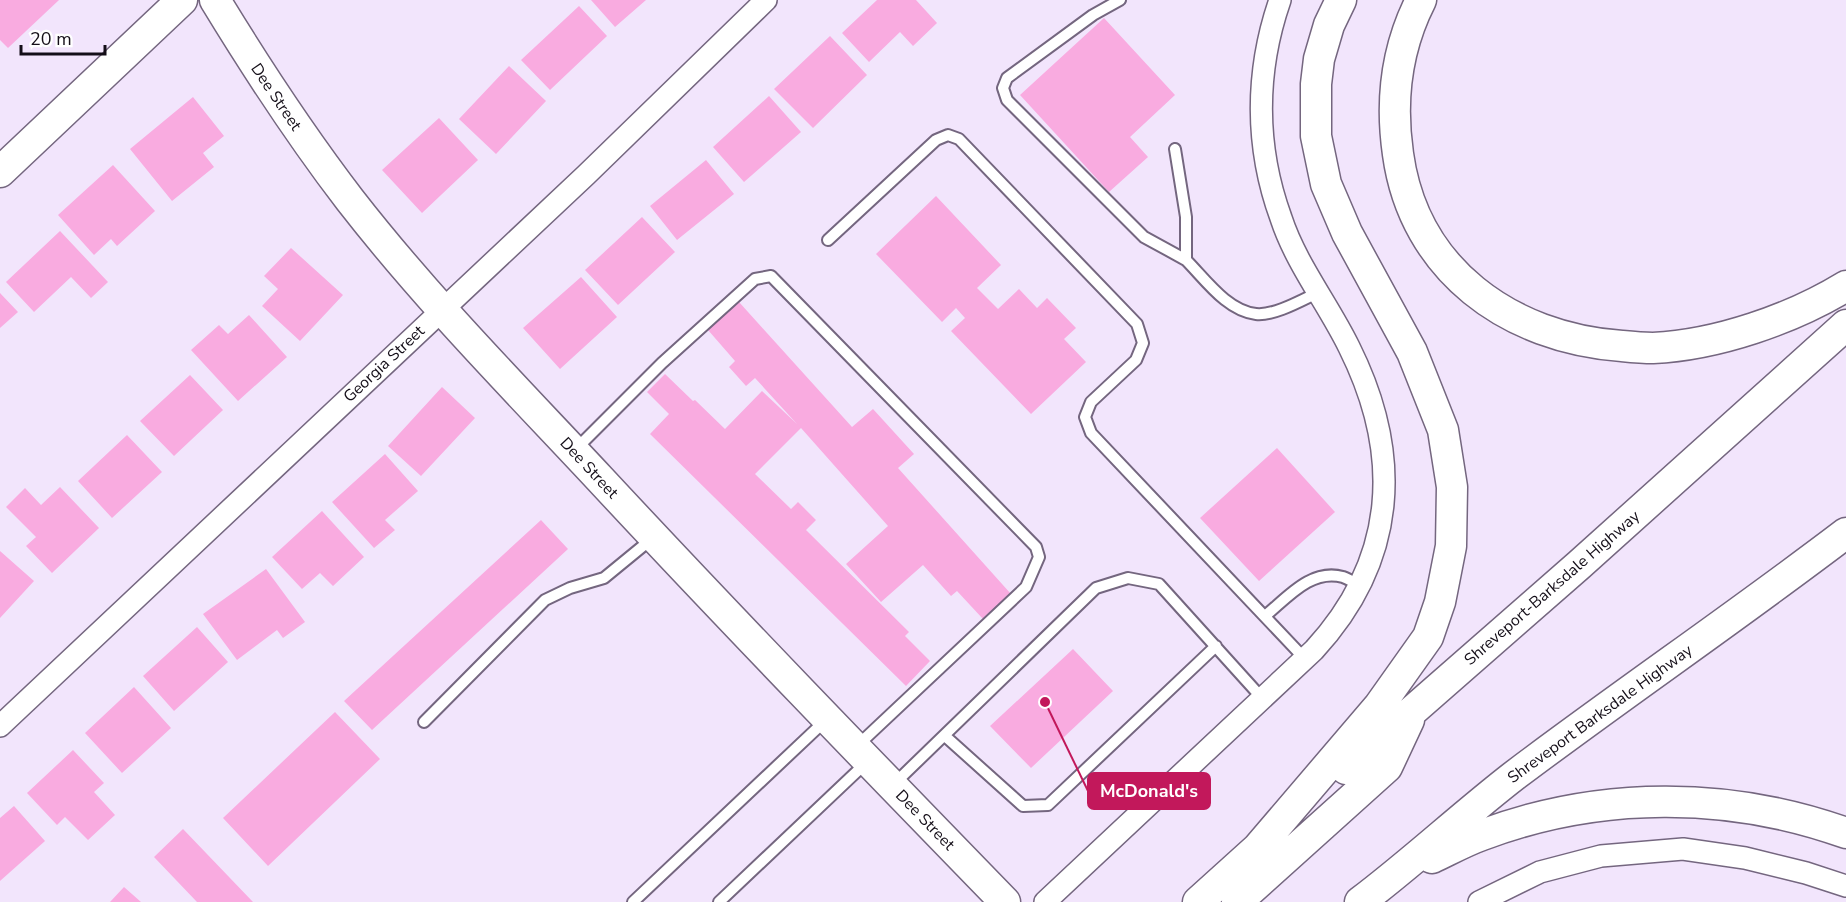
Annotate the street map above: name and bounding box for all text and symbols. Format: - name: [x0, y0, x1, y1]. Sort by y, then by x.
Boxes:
- scale bar: [21, 18, 105, 56]
- text: 20 m: [30, 27, 72, 51]
- street label: Dee Street: [245, 59, 307, 135]
- street label: Georgia Street: [338, 320, 430, 408]
- street label: Dee Street: [555, 432, 623, 504]
- street label: Shreveport-Barksdale Highway: [1459, 505, 1645, 670]
- street label: Shreveport Barksdale Highway: [1503, 639, 1698, 789]
- callout: McDonald's: [1088, 773, 1210, 809]
- text: McDonald's: [1100, 779, 1198, 803]
- street label: Dee Street: [890, 785, 960, 855]

